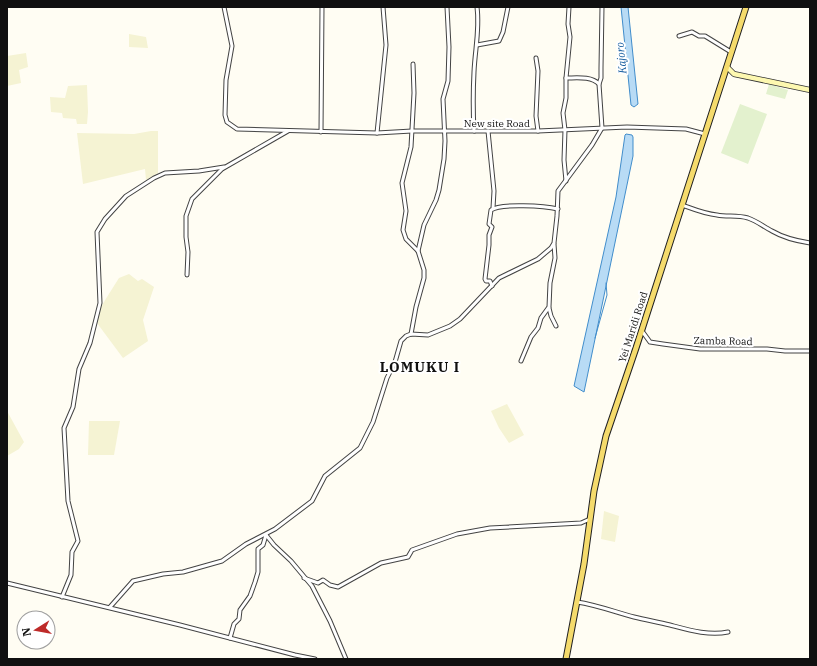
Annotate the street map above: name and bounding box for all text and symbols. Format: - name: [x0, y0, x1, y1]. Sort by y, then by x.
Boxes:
- water label: Kajoro: [612, 41, 630, 75]
- street label: New site Road: [464, 117, 530, 130]
- street label: Yei Maridi Road: [615, 290, 651, 364]
- street label: Zamba Road: [693, 334, 753, 348]
- district label: LOMUKU I: [380, 358, 460, 376]
- north arrow: [16, 610, 56, 650]
- text: N: [18, 626, 34, 638]

